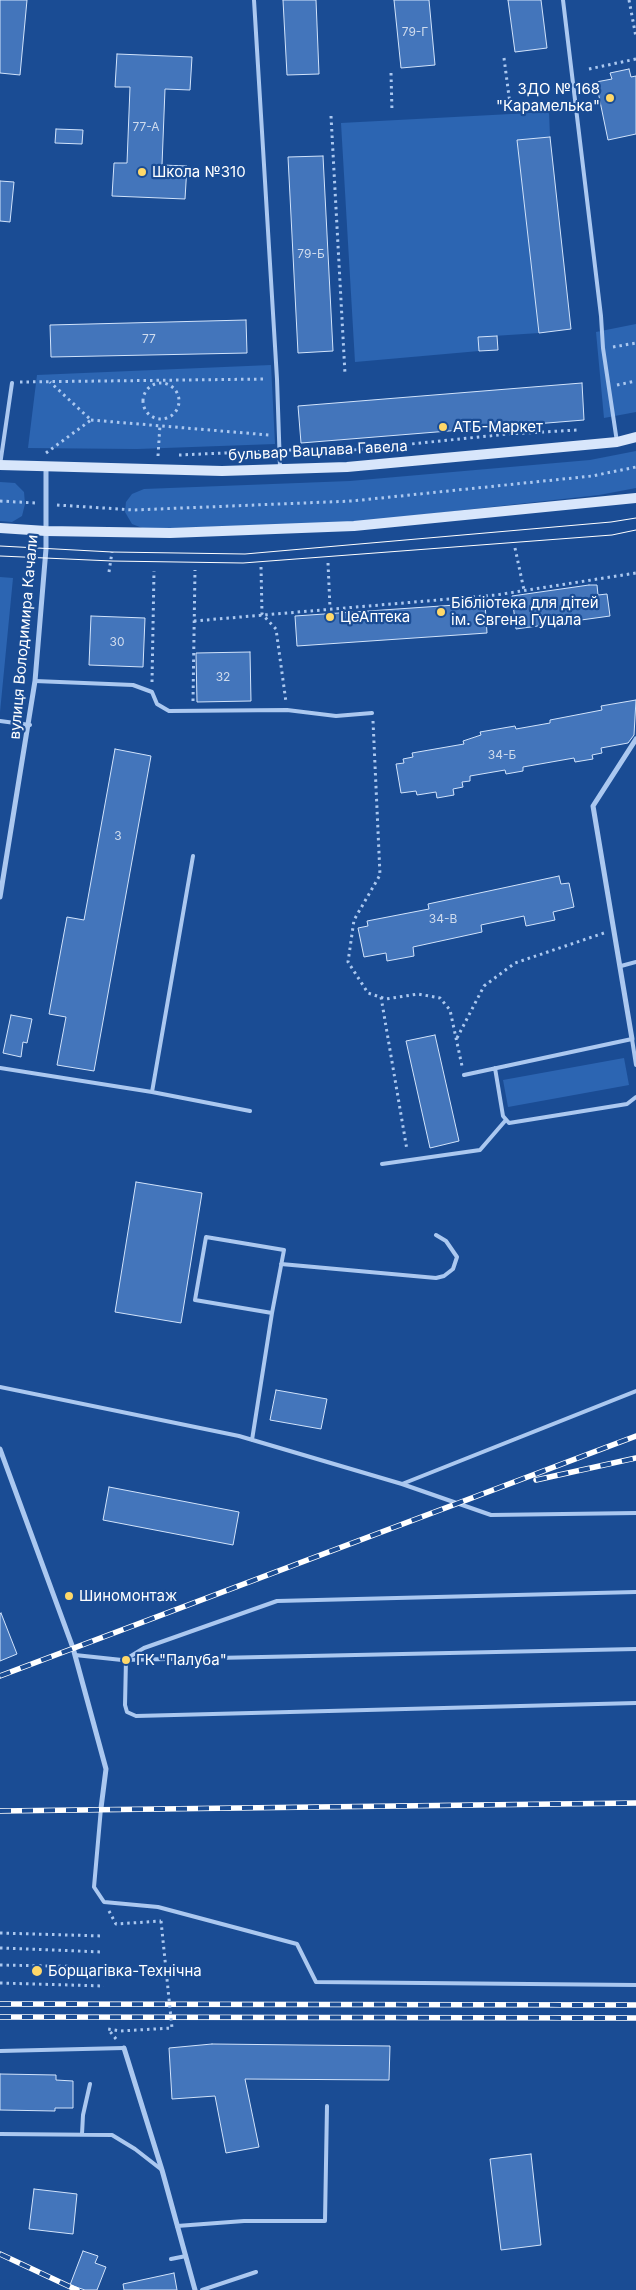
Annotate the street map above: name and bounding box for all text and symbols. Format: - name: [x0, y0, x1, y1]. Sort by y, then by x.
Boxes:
- house number: 79-Г: [402, 25, 428, 39]
- place label: ЗДО № 168 "Карамелька": [496, 80, 600, 115]
- marker: ЗДО № 168 "Карамелька": [604, 92, 616, 104]
- house number: 77-А: [132, 120, 160, 134]
- place label: Школа №310: [152, 163, 246, 181]
- marker: Школа №310: [136, 166, 148, 178]
- house number: 79-Б: [297, 247, 325, 261]
- house number: 77: [142, 332, 156, 346]
- place label: АТБ-Маркет: [453, 418, 543, 436]
- marker: АТБ-Маркет: [437, 421, 449, 433]
- street label: бульвар Вацлава Гавела: [228, 437, 408, 465]
- street label: вулиця Володимира Качали: [6, 534, 42, 740]
- place label: Бібліотека для дітей ім. Євгена Гуцала: [451, 594, 599, 629]
- marker: Бібліотека для дітей ім. Євгена Гуцала: [435, 606, 447, 618]
- place label: ЦеАптека: [340, 608, 410, 626]
- marker: ЦеАптека: [324, 611, 336, 623]
- house number: 30: [110, 635, 124, 649]
- house number: 32: [216, 670, 230, 684]
- house number: 34-Б: [488, 748, 516, 762]
- house number: 3: [114, 829, 122, 843]
- house number: 34-В: [429, 912, 457, 926]
- place label: Шиномонтаж: [79, 1587, 177, 1605]
- marker: Шиномонтаж: [63, 1590, 75, 1602]
- place label: ГК "Палуба": [136, 1651, 227, 1669]
- marker: ГК "Палуба": [120, 1654, 132, 1666]
- place label: Борщагівка-Технічна: [48, 1962, 202, 1980]
- marker: Борщагівка-Технічна: [30, 1964, 44, 1978]

